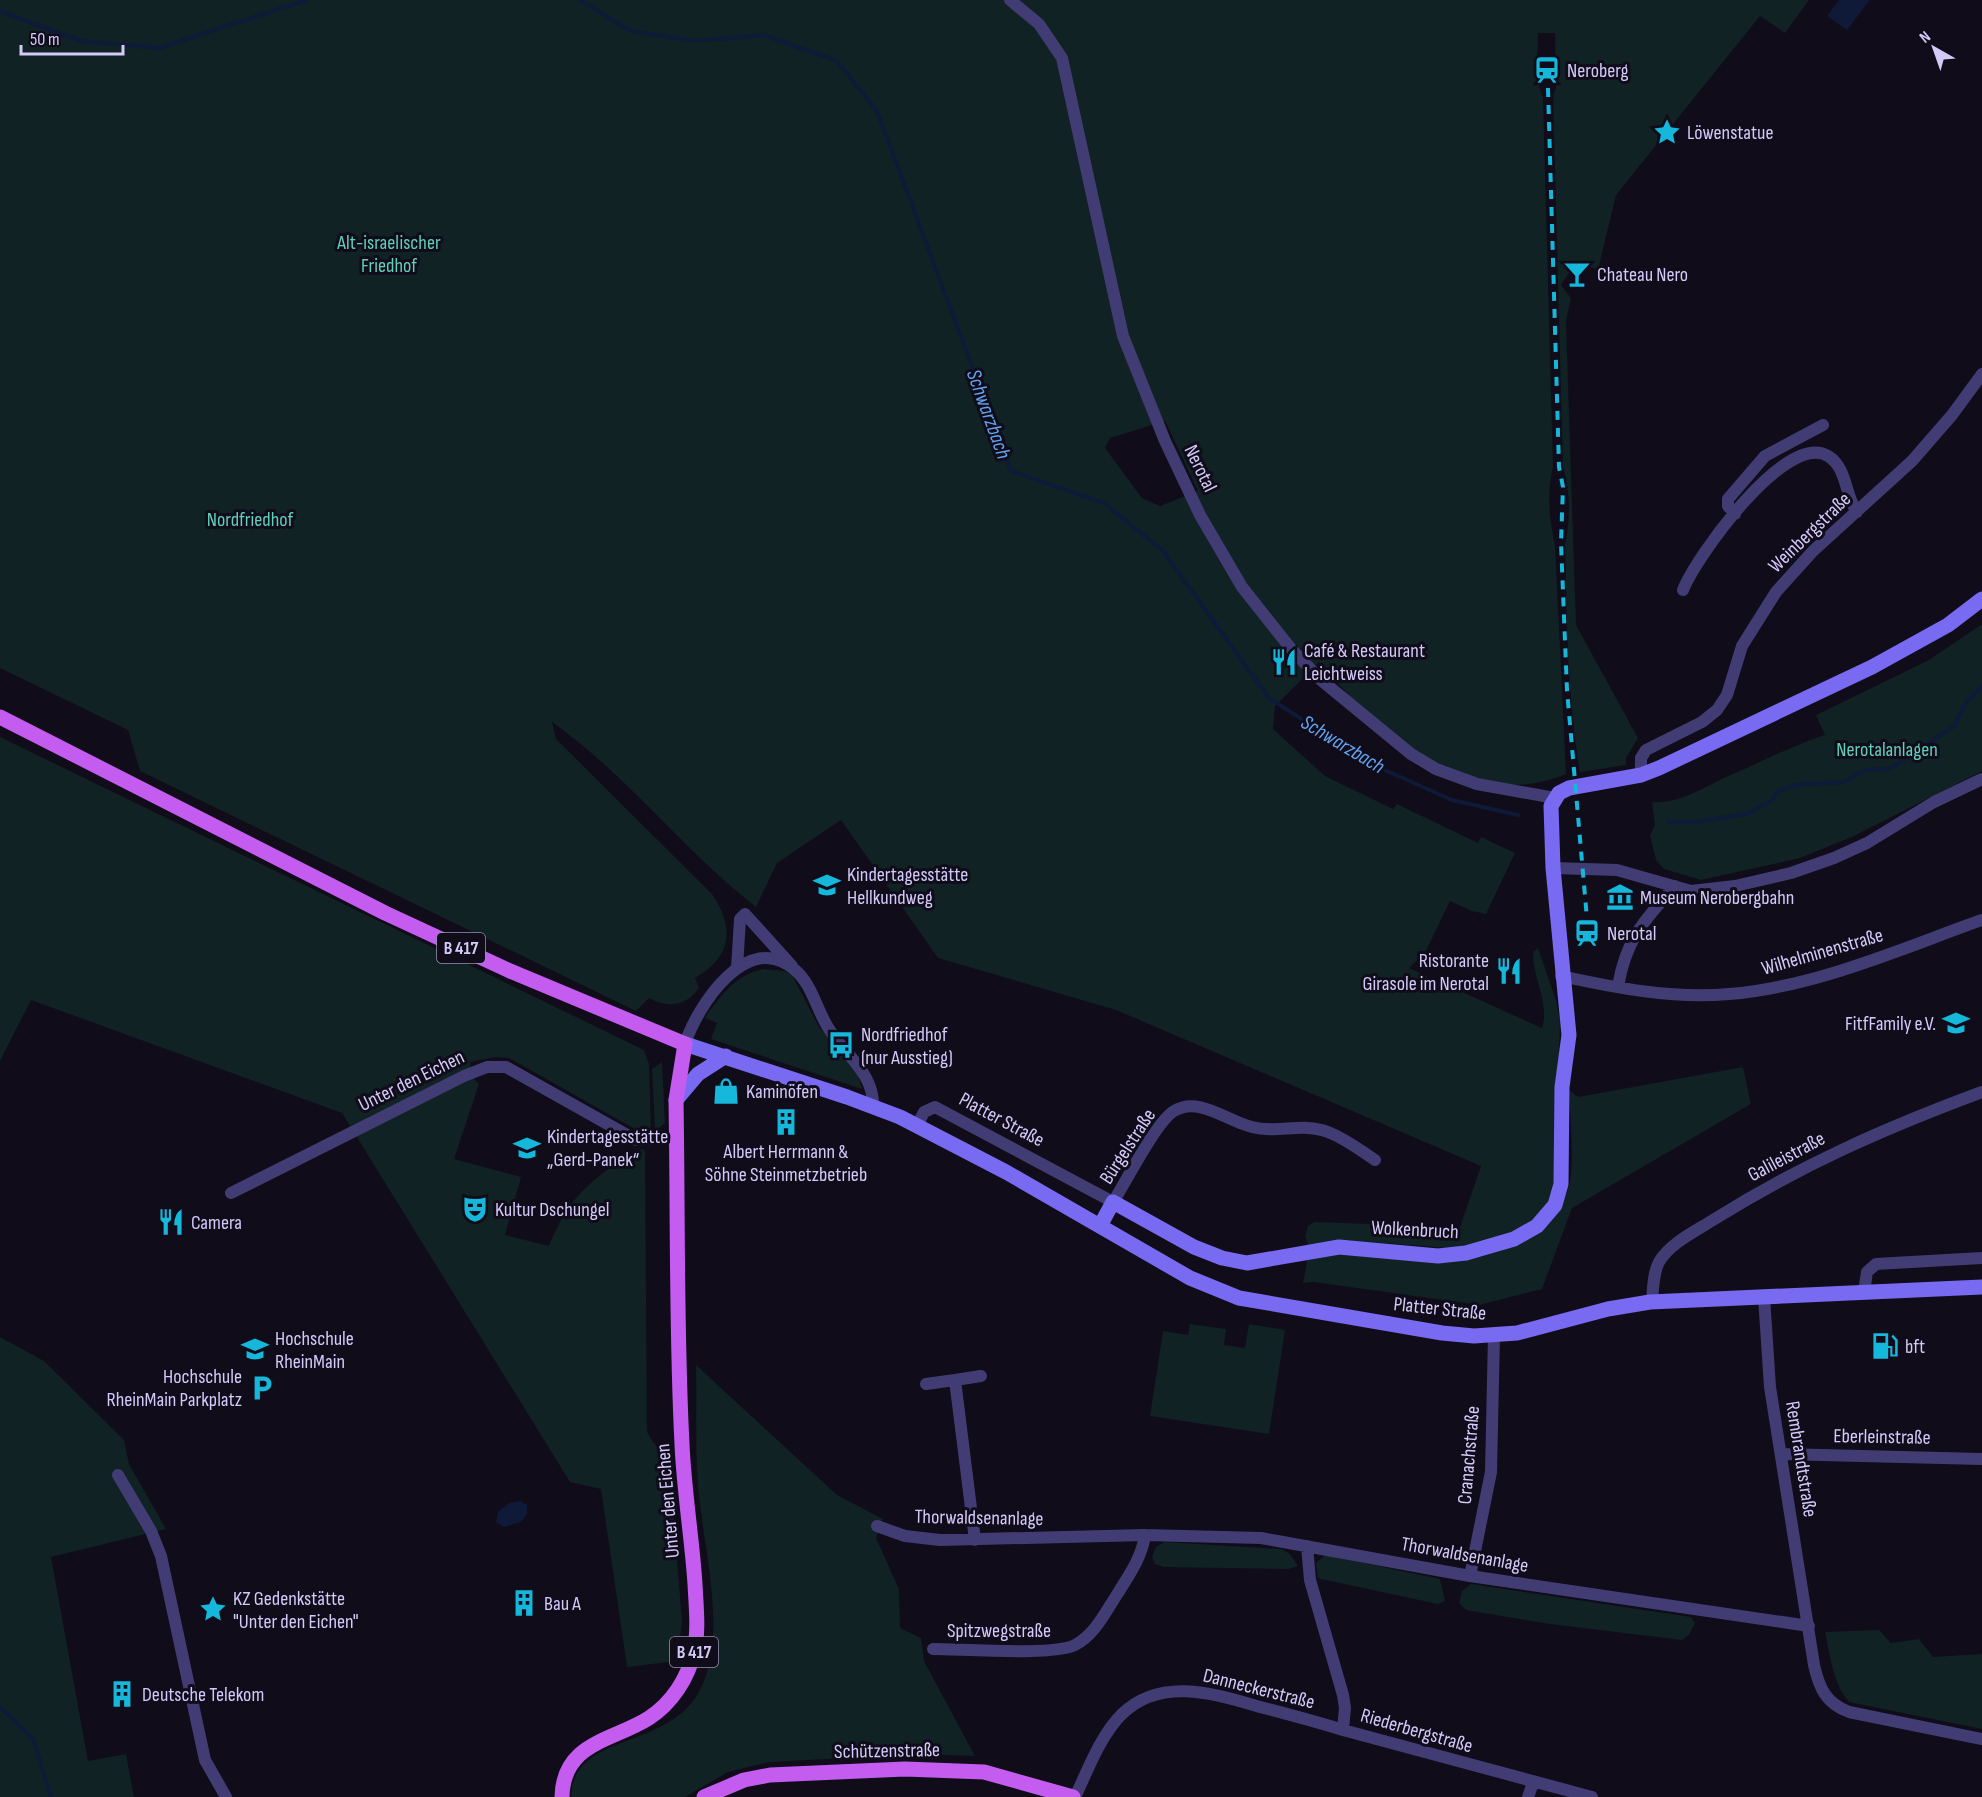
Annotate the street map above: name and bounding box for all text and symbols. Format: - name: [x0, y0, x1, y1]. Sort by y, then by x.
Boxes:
- scale bar: [21, 18, 123, 56]
- north arrow: [1904, 18, 1964, 78]
- text: N: [1916, 28, 1935, 48]
- text: 50 m: [30, 29, 60, 50]
- station icon: Neroberg: [1532, 55, 1562, 85]
- place label: Neroberg: [1567, 59, 1629, 83]
- place icon: Löwenstatue: [1652, 117, 1682, 147]
- place label: Löwenstatue: [1687, 121, 1774, 145]
- park label: Alt-israelischer Friedhof: [336, 231, 441, 278]
- bar icon: Chateau Nero: [1562, 259, 1592, 289]
- place label: Chateau Nero: [1597, 263, 1688, 287]
- water label: Schwarzbach: [961, 366, 1016, 462]
- street label: Nerotal: [1178, 441, 1222, 496]
- street label: Weinbergstraße: [1763, 487, 1856, 578]
- park label: Nordfriedhof: [207, 508, 293, 532]
- place label: Café & Restaurant Leichtweiss: [1304, 639, 1425, 686]
- restaurant icon: Café & Restaurant Leichtweiss: [1269, 647, 1299, 677]
- water label: Schwarzbach: [1296, 710, 1389, 779]
- park label: Nerotalanlagen: [1836, 738, 1938, 762]
- place label: Kindertagesstätte Hellkundweg: [847, 863, 968, 910]
- school or university icon: Kindertagesstätte Hellkundweg: [812, 870, 842, 900]
- museum icon: Museum Nerobergbahn: [1605, 882, 1635, 912]
- place label: Museum Nerobergbahn: [1640, 886, 1794, 910]
- station icon: Nerotal: [1572, 918, 1602, 948]
- place label: Nerotal: [1607, 922, 1656, 946]
- street label: Wilhelminenstraße: [1759, 923, 1886, 981]
- road number: B 417: [437, 933, 485, 963]
- place label: Ristorante Girasole im Nerotal: [1363, 949, 1489, 996]
- restaurant icon: Ristorante Girasole im Nerotal: [1494, 956, 1524, 986]
- school or university icon: FitfFamily e.V.: [1941, 1008, 1971, 1038]
- place label: FitfFamily e.V.: [1845, 1012, 1936, 1036]
- place label: Nordfriedhof (nur Ausstieg): [861, 1023, 953, 1070]
- bus stop icon: Nordfriedhof (nur Ausstieg): [826, 1030, 856, 1060]
- street label: Unter den Eichen: [355, 1045, 468, 1117]
- shop icon: Kaminöfen: [711, 1076, 741, 1106]
- place label: Kaminöfen: [746, 1080, 818, 1104]
- street label: Platter Straße: [955, 1087, 1048, 1152]
- street label: Bürgelstraße: [1095, 1104, 1161, 1189]
- building icon: Albert Herrmann & Söhne Steinmetzbetrieb: [771, 1107, 801, 1137]
- place label: Kindertagesstätte „Gerd-Panek“: [547, 1125, 668, 1172]
- street label: Galileistraße: [1744, 1127, 1829, 1187]
- school or university icon: Kindertagesstätte „Gerd-Panek“: [512, 1133, 542, 1163]
- place label: Albert Herrmann & Söhne Steinmetzbetrieb: [705, 1140, 867, 1187]
- theatre icon: Kultur Dschungel: [460, 1194, 490, 1224]
- place label: Kultur Dschungel: [495, 1198, 609, 1222]
- restaurant icon: Camera: [156, 1207, 186, 1237]
- place label: Camera: [191, 1211, 242, 1235]
- street label: Wolkenbruch: [1371, 1216, 1459, 1244]
- street label: Platter Straße: [1392, 1292, 1487, 1326]
- place label: Hochschule RheinMain: [275, 1327, 354, 1374]
- fuel station icon: bft: [1870, 1331, 1900, 1361]
- school or university icon: Hochschule RheinMain: [240, 1334, 270, 1364]
- place label: bft: [1905, 1335, 1925, 1359]
- place label: Hochschule RheinMain Parkplatz: [106, 1365, 242, 1412]
- parking icon: Hochschule RheinMain Parkplatz: [247, 1373, 277, 1403]
- street label: Rembrandtstraße: [1780, 1399, 1822, 1519]
- street label: Cranachstraße: [1453, 1405, 1485, 1505]
- street label: Eberleinstraße: [1833, 1424, 1931, 1450]
- street label: Unter den Eichen: [651, 1443, 685, 1559]
- street label: Thorwaldsenanlage: [914, 1505, 1044, 1531]
- street label: Thorwaldsenanlage: [1399, 1532, 1530, 1578]
- place label: KZ Gedenkstätte "Unter den Eichen": [233, 1587, 359, 1634]
- building icon: Bau A: [509, 1588, 539, 1618]
- place label: Bau A: [544, 1592, 581, 1616]
- place icon: KZ Gedenkstätte "Unter den Eichen": [198, 1594, 228, 1624]
- street label: Spitzwegstraße: [947, 1619, 1051, 1643]
- road number: B 417: [670, 1637, 718, 1667]
- street label: Danneckerstraße: [1200, 1664, 1317, 1714]
- building icon: Deutsche Telekom: [107, 1679, 137, 1709]
- place label: Deutsche Telekom: [142, 1683, 264, 1707]
- street label: Riederbergstraße: [1358, 1704, 1476, 1758]
- street label: Schützenstraße: [834, 1738, 940, 1764]

